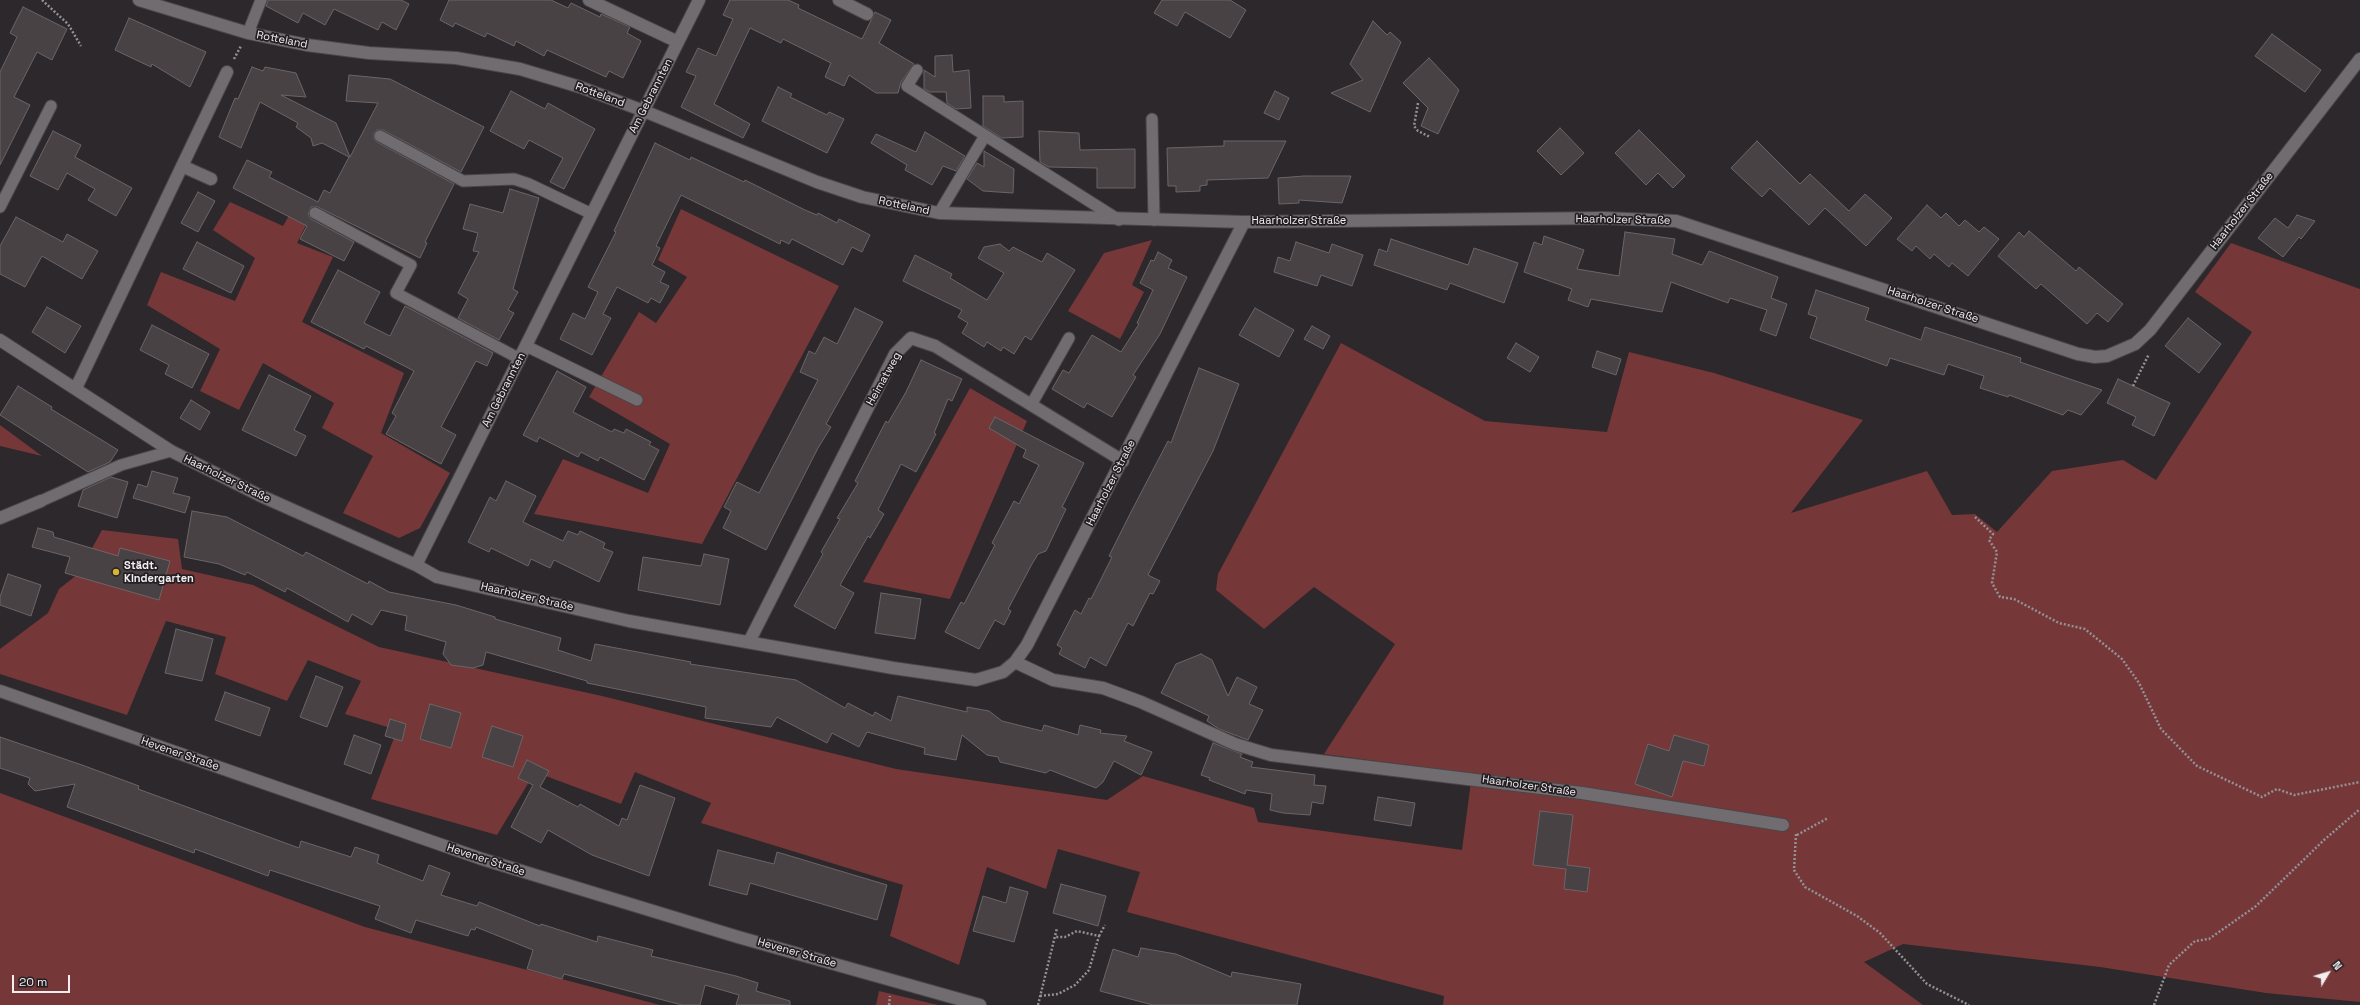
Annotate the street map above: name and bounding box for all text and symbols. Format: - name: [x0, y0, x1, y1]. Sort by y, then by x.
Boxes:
- street label: Rotteland: [255, 29, 309, 51]
- street label: Am Gebrannten: [627, 57, 675, 135]
- street label: Rotteland: [573, 80, 627, 110]
- street label: Haarholzer Straße: [2208, 170, 2276, 252]
- street label: Rotteland: [877, 194, 931, 218]
- street label: Haarholzer Straße: [1576, 213, 1670, 227]
- street label: Haarholzer Straße: [1252, 214, 1346, 228]
- street label: Haarholzer Straße: [1886, 284, 1980, 326]
- street label: Heimatweg: [864, 350, 904, 408]
- street label: Am Gebrannten: [480, 351, 528, 429]
- street label: Haarholzer Straße: [1084, 438, 1138, 528]
- street label: Haarholzer Straße: [182, 452, 272, 506]
- place label: Städt. Kindergarten: [124, 559, 194, 585]
- marker: Städt. Kindergarten: [111, 567, 121, 577]
- street label: Haarholzer Straße: [479, 580, 575, 614]
- street label: Hevener Straße: [139, 734, 221, 774]
- street label: Haarholzer Straße: [1481, 773, 1577, 799]
- street label: Hevener Straße: [445, 841, 527, 879]
- street label: Hevener Straße: [756, 935, 838, 971]
- north arrow: [2308, 953, 2348, 993]
- text: N: [2330, 958, 2345, 973]
- scale bar: [14, 967, 72, 993]
- text: 20 m: [19, 974, 47, 990]

